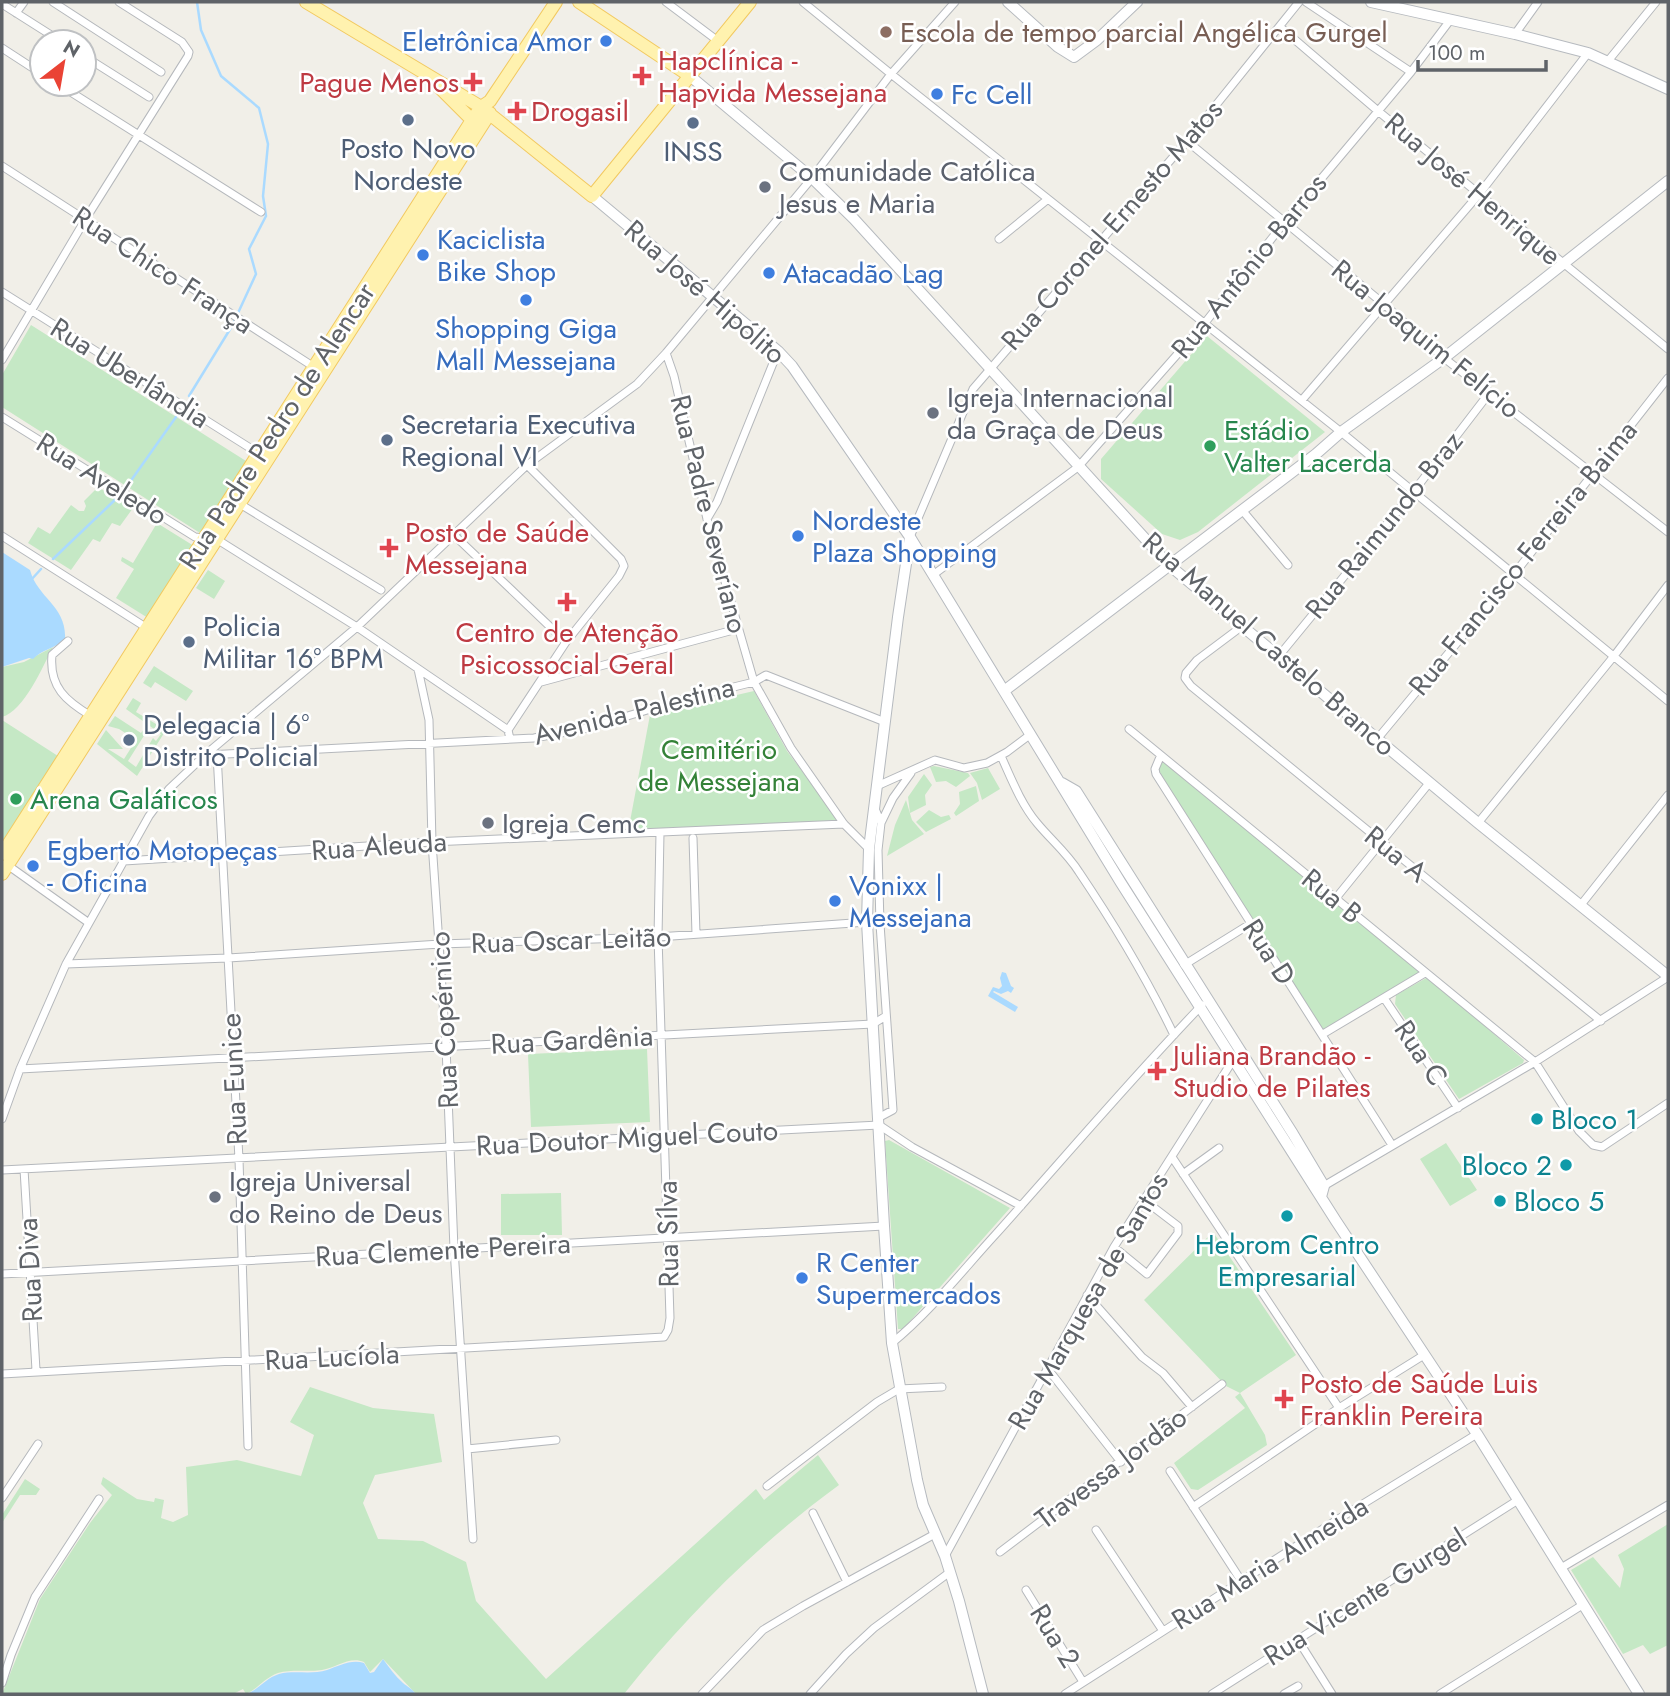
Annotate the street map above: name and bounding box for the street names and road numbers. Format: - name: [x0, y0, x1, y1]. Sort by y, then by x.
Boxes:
- street label: Rua Coronel Ernesto Matos: [991, 91, 1233, 359]
- street label: Rua José Henrique: [1376, 103, 1570, 275]
- street label: Rua Antônio Barros: [1161, 165, 1337, 367]
- street label: Rua Chico França: [64, 196, 262, 344]
- street label: Rua José Hipólito: [615, 210, 795, 374]
- street label: Rua Joaquim Felício: [1322, 250, 1530, 428]
- street label: Rua Padre Pedro de Alencar: [169, 274, 386, 578]
- street label: Rua Uberlândia: [42, 308, 218, 438]
- street label: Rua Padre Severíano: [660, 391, 758, 637]
- street label: Rua Francisco Ferreira Baima: [1399, 412, 1647, 704]
- street label: Rua Aveledo: [28, 422, 176, 536]
- street label: Rua Raimundo Braz: [1295, 422, 1473, 628]
- street label: Rua Manuel Castelo Branco: [1133, 522, 1405, 766]
- street label: Avenida Palestina: [529, 666, 739, 756]
- street label: Rua A: [1356, 816, 1437, 893]
- street label: Rua Aleuda: [310, 821, 448, 871]
- street label: Rua B: [1293, 859, 1371, 933]
- street label: Rua D: [1232, 911, 1306, 993]
- street label: Rua Oscar Leitão: [470, 916, 672, 964]
- street label: Rua Copérnico: [419, 930, 469, 1110]
- street label: Rua Eunice: [210, 1012, 258, 1146]
- street label: Rua C: [1384, 1012, 1458, 1094]
- street label: Rua Gardênia: [490, 1015, 654, 1065]
- street label: Rua Doutor Miguel Couto: [475, 1110, 779, 1166]
- street label: Rua Marquesa de Santos: [997, 1165, 1179, 1437]
- street label: Rua Sílva: [647, 1180, 689, 1288]
- street label: Rua Diva: [7, 1217, 53, 1323]
- street label: Rua Clemente Pereira: [314, 1223, 572, 1277]
- street label: Rua Lucíola: [264, 1333, 400, 1381]
- street label: Travessa Jordão: [1026, 1397, 1196, 1539]
- street label: Rua Maria Almeida: [1164, 1486, 1376, 1640]
- street label: Rua Vicente Gurgel: [1256, 1518, 1474, 1676]
- street label: Rua 2: [1020, 1596, 1090, 1676]

